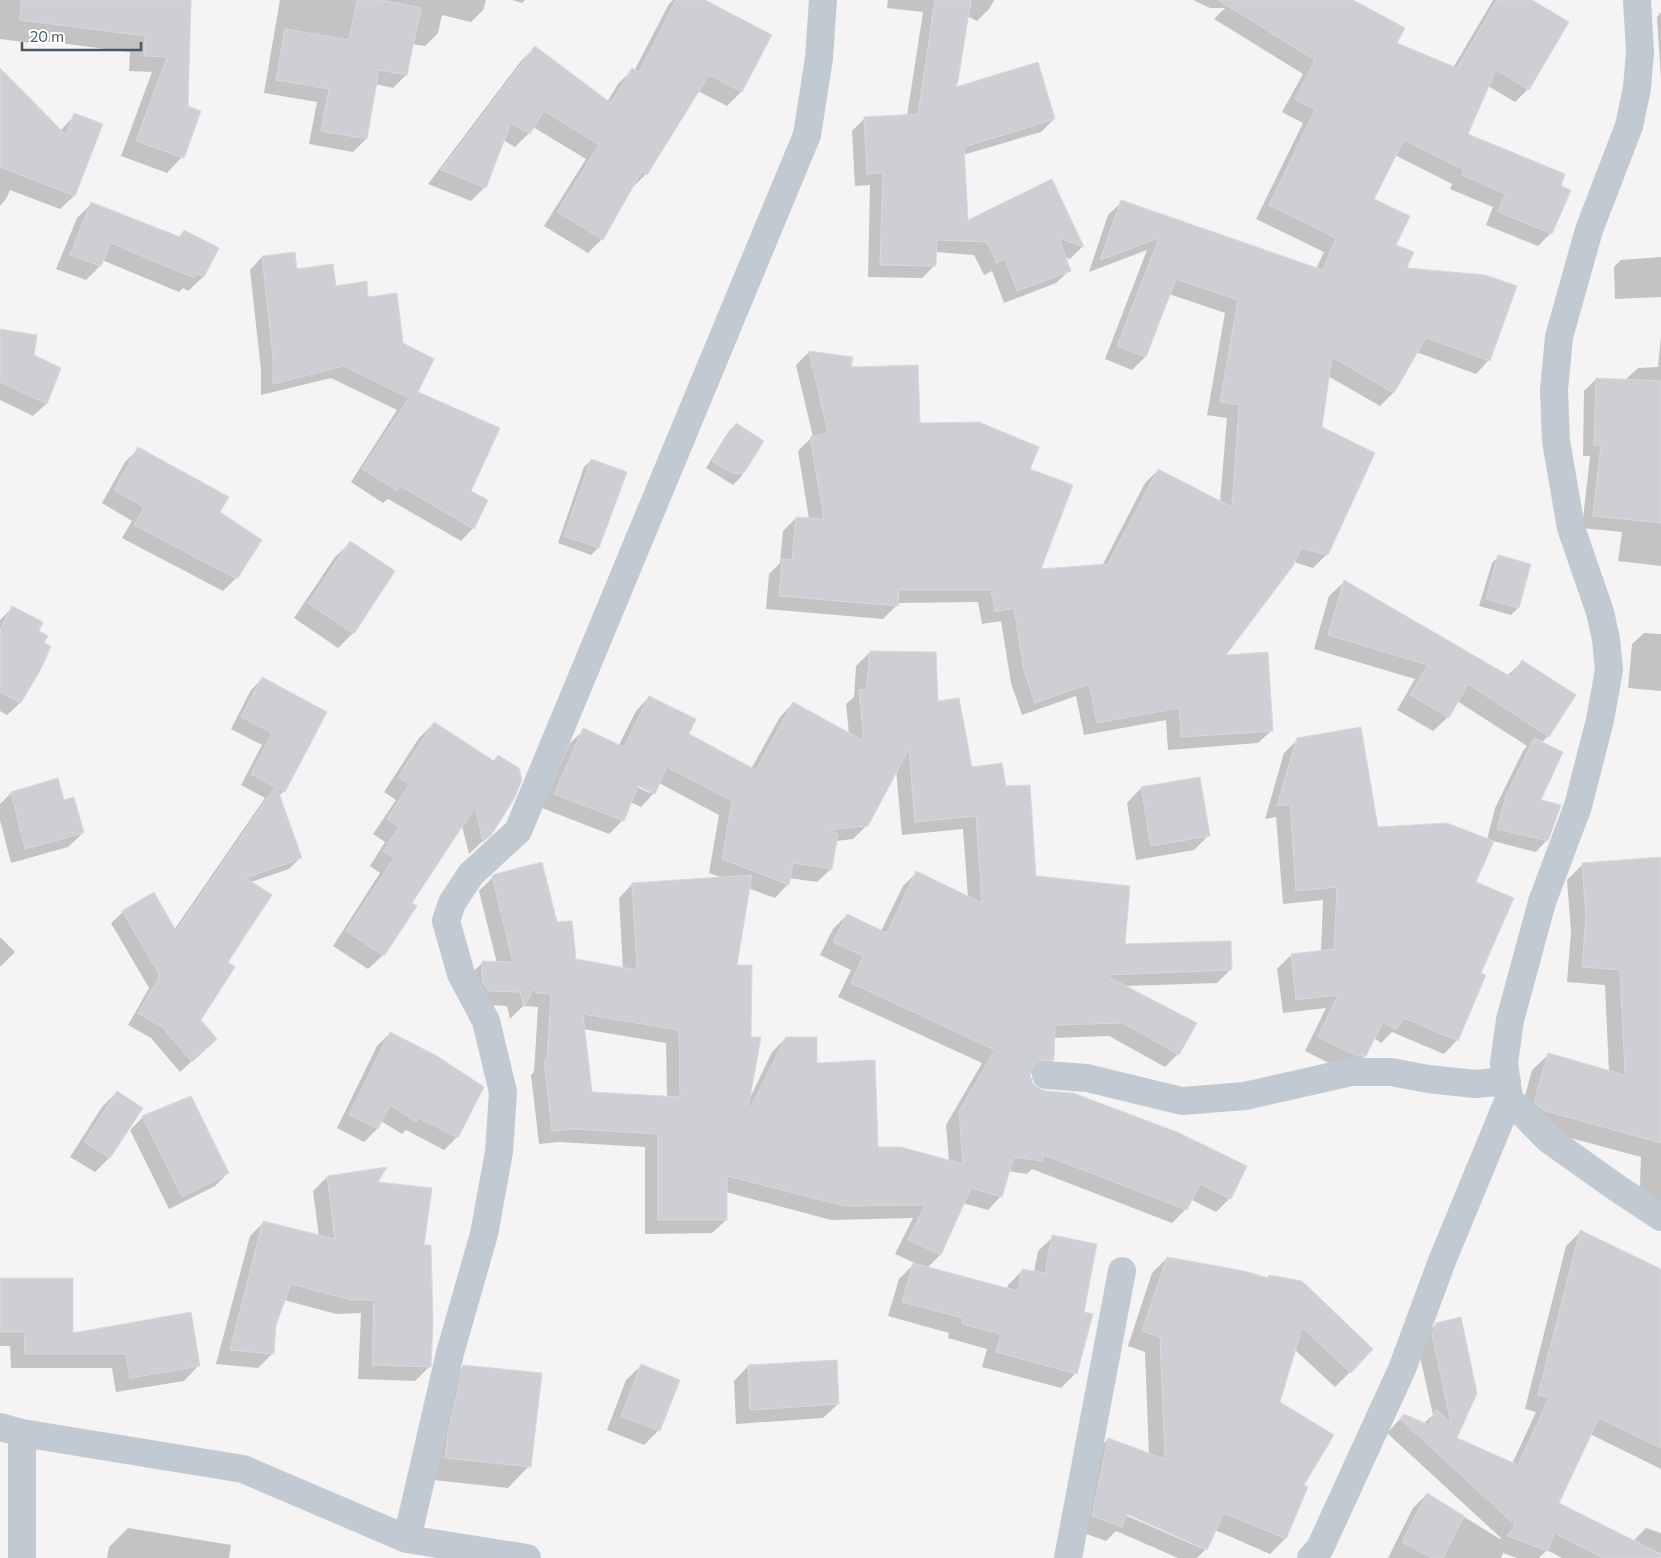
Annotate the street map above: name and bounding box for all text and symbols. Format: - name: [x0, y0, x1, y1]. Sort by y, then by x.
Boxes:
- scale bar: [22, 20, 141, 52]
- text: 20 m: [30, 27, 64, 45]

